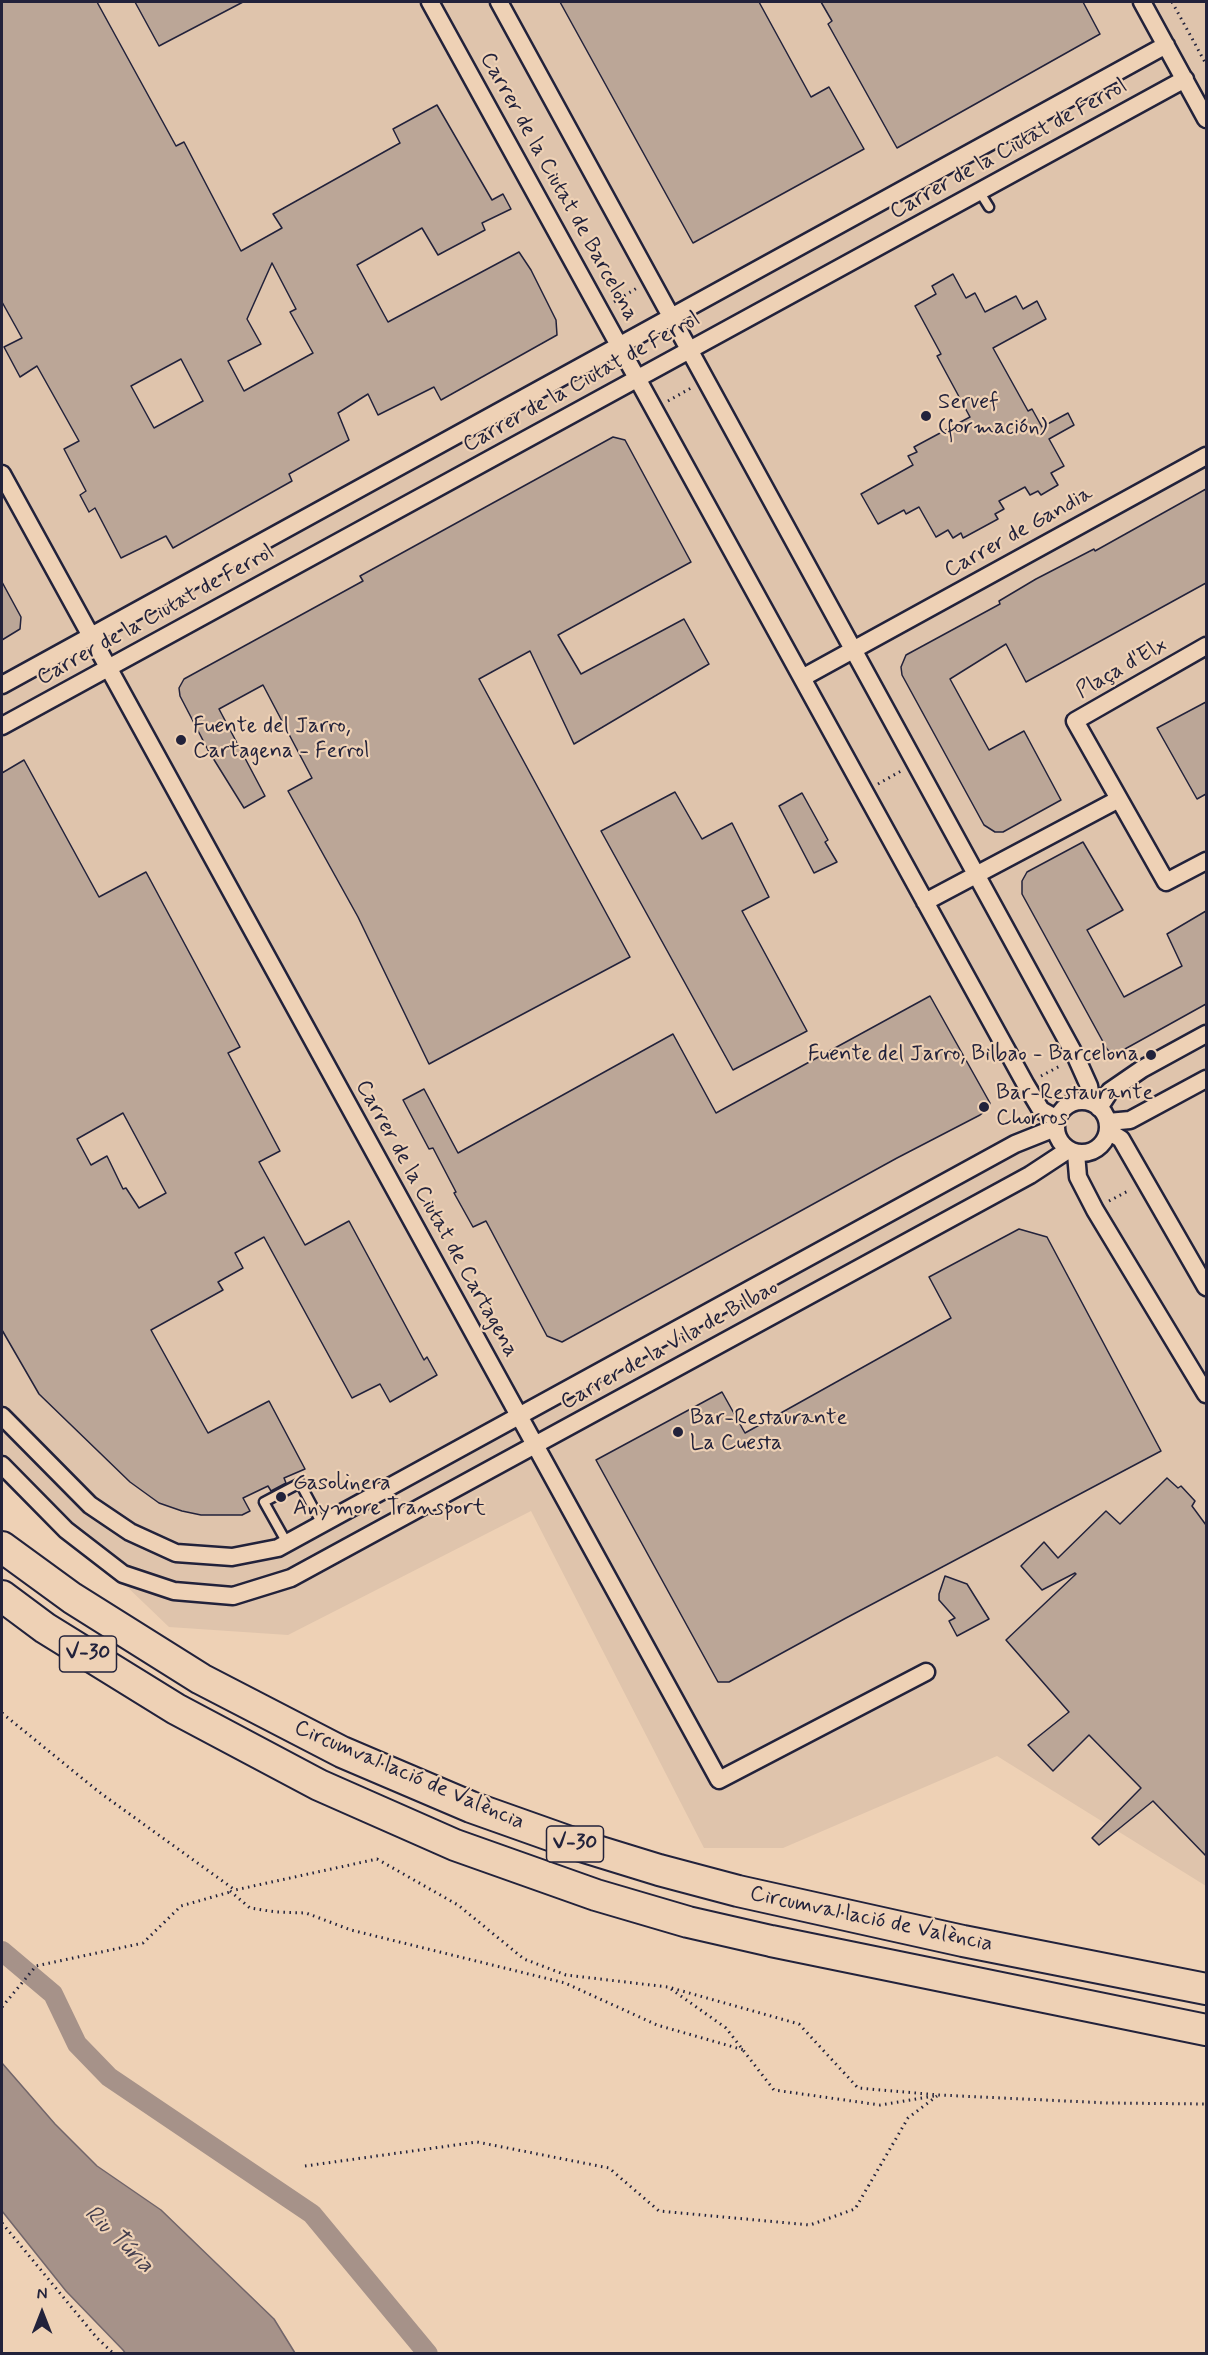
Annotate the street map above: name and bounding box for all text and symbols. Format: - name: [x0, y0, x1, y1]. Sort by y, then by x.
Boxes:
- street label: Carrer de la Ciutat de Barcelona: [473, 48, 643, 326]
- street label: Carrer de la Ciutat de Ferrol: [886, 74, 1132, 226]
- street label: Carrer de la Ciutat de Ferrol: [459, 307, 705, 459]
- place label: Servef (formación): [938, 390, 1047, 442]
- marker: Servef (formación): [919, 409, 933, 423]
- street label: Carrer de Gandia: [940, 481, 1098, 585]
- street label: Carrer de la Ciutat de Ferrol: [33, 540, 279, 692]
- street label: Plaça d'Elx: [1072, 632, 1172, 706]
- place label: Fuente del Jarro, Cartagena - Ferrol: [193, 714, 370, 766]
- marker: Fuente del Jarro, Cartagena - Ferrol: [174, 733, 188, 747]
- place label: Fuente del Jarro, Bilbao - Barcelona: [808, 1042, 1139, 1068]
- marker: Fuente del Jarro, Bilbao - Barcelona: [1144, 1048, 1158, 1062]
- street label: Carrer de la Ciutat de Cartagena: [349, 1076, 523, 1362]
- place label: Bar-Restaurante Chorros: [996, 1081, 1153, 1132]
- marker: Bar-Restaurante Chorros: [977, 1100, 991, 1114]
- street label: Carrer de la Vila de Bilbao: [557, 1275, 783, 1417]
- place label: Bar-Restaurante La Cuesta: [690, 1406, 847, 1458]
- marker: Bar-Restaurante La Cuesta: [671, 1425, 685, 1439]
- place label: Gasolinera Anymore Transport: [293, 1471, 486, 1522]
- marker: Gasolinera Anymore Transport: [274, 1490, 288, 1504]
- road number: V-30: [60, 1636, 116, 1672]
- street label: Circumval·lació de València: [290, 1715, 528, 1837]
- road number: V-30: [546, 1826, 604, 1862]
- street label: Circumval·lació de València: [747, 1881, 995, 1959]
- water label: Riu Túria: [77, 2200, 159, 2280]
- north arrow: [12, 2283, 72, 2343]
- text: N: [37, 2284, 47, 2305]

